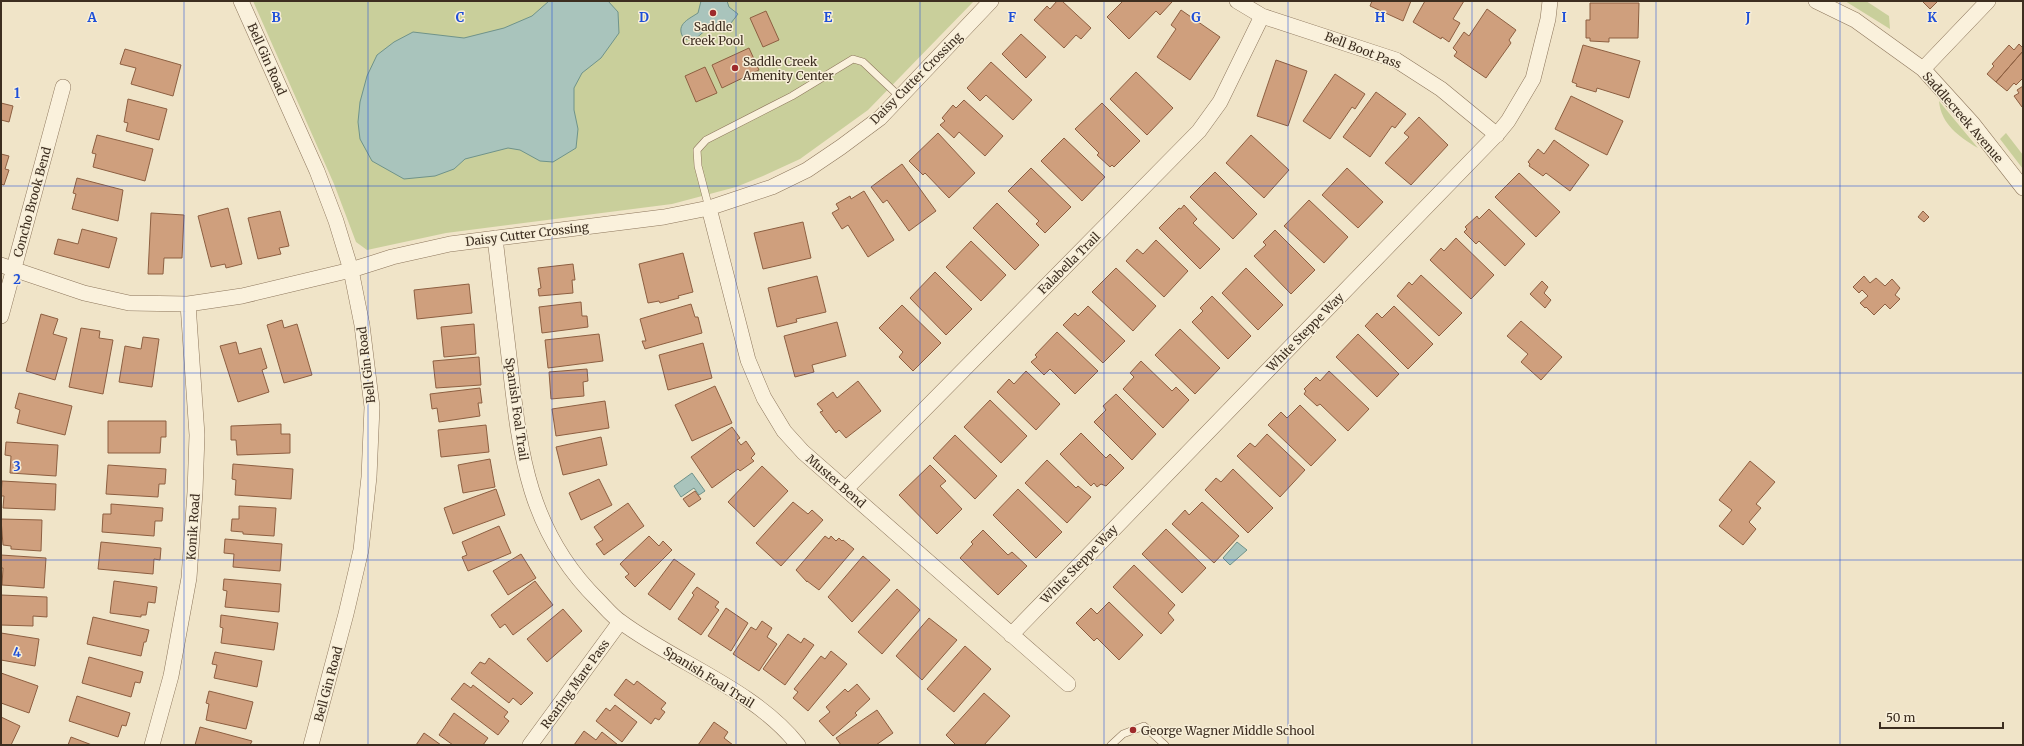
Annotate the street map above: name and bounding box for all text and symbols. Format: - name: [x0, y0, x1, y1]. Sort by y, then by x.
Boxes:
- marker: Saddle Creek Pool: [708, 8, 718, 18]
- text: A: [86, 9, 97, 26]
- text: B: [271, 9, 281, 26]
- text: C: [456, 9, 465, 26]
- text: D: [639, 9, 649, 26]
- text: E: [824, 9, 833, 26]
- text: F: [1008, 9, 1016, 26]
- text: G: [1191, 9, 1201, 26]
- text: H: [1375, 9, 1386, 26]
- text: I: [1561, 9, 1567, 26]
- text: J: [1744, 9, 1751, 26]
- text: K: [1927, 9, 1937, 26]
- place label: Saddle Creek Pool: [682, 19, 744, 48]
- street label: Bell Gin Road: [244, 21, 290, 97]
- street label: Daisy Cutter Crossing: [867, 28, 966, 127]
- street label: Bell Boot Pass: [1323, 29, 1404, 72]
- place label: Saddle Creek Amenity Center: [742, 54, 834, 83]
- marker: Saddle Creek Amenity Center: [730, 63, 740, 73]
- street label: Saddlecreek Avenue: [1920, 69, 2006, 165]
- text: 1: [14, 85, 20, 102]
- street label: Concho Brook Bend: [10, 145, 54, 259]
- street label: Daisy Cutter Crossing: [464, 219, 590, 249]
- street label: Falabella Trail: [1035, 229, 1103, 297]
- text: 2: [13, 271, 21, 288]
- street label: White Steppe Way: [1263, 289, 1347, 375]
- street label: Bell Gin Road: [354, 326, 378, 404]
- street label: Spanish Foal Trail: [502, 356, 532, 462]
- street label: Muster Bend: [803, 451, 869, 511]
- text: 3: [13, 458, 21, 475]
- street label: Konik Road: [183, 493, 203, 561]
- street label: White Steppe Way: [1037, 521, 1121, 607]
- street label: Rearing Mare Pass: [538, 636, 612, 731]
- street label: Spanish Foal Trail: [661, 643, 757, 711]
- text: 4: [13, 644, 22, 661]
- street label: Bell Gin Road: [311, 645, 345, 723]
- scale bar: [1880, 704, 2003, 730]
- text: 50 m: [1886, 710, 1915, 725]
- place label: George Wagner Middle School: [1141, 723, 1315, 738]
- marker: George Wagner Middle School: [1128, 725, 1138, 735]

